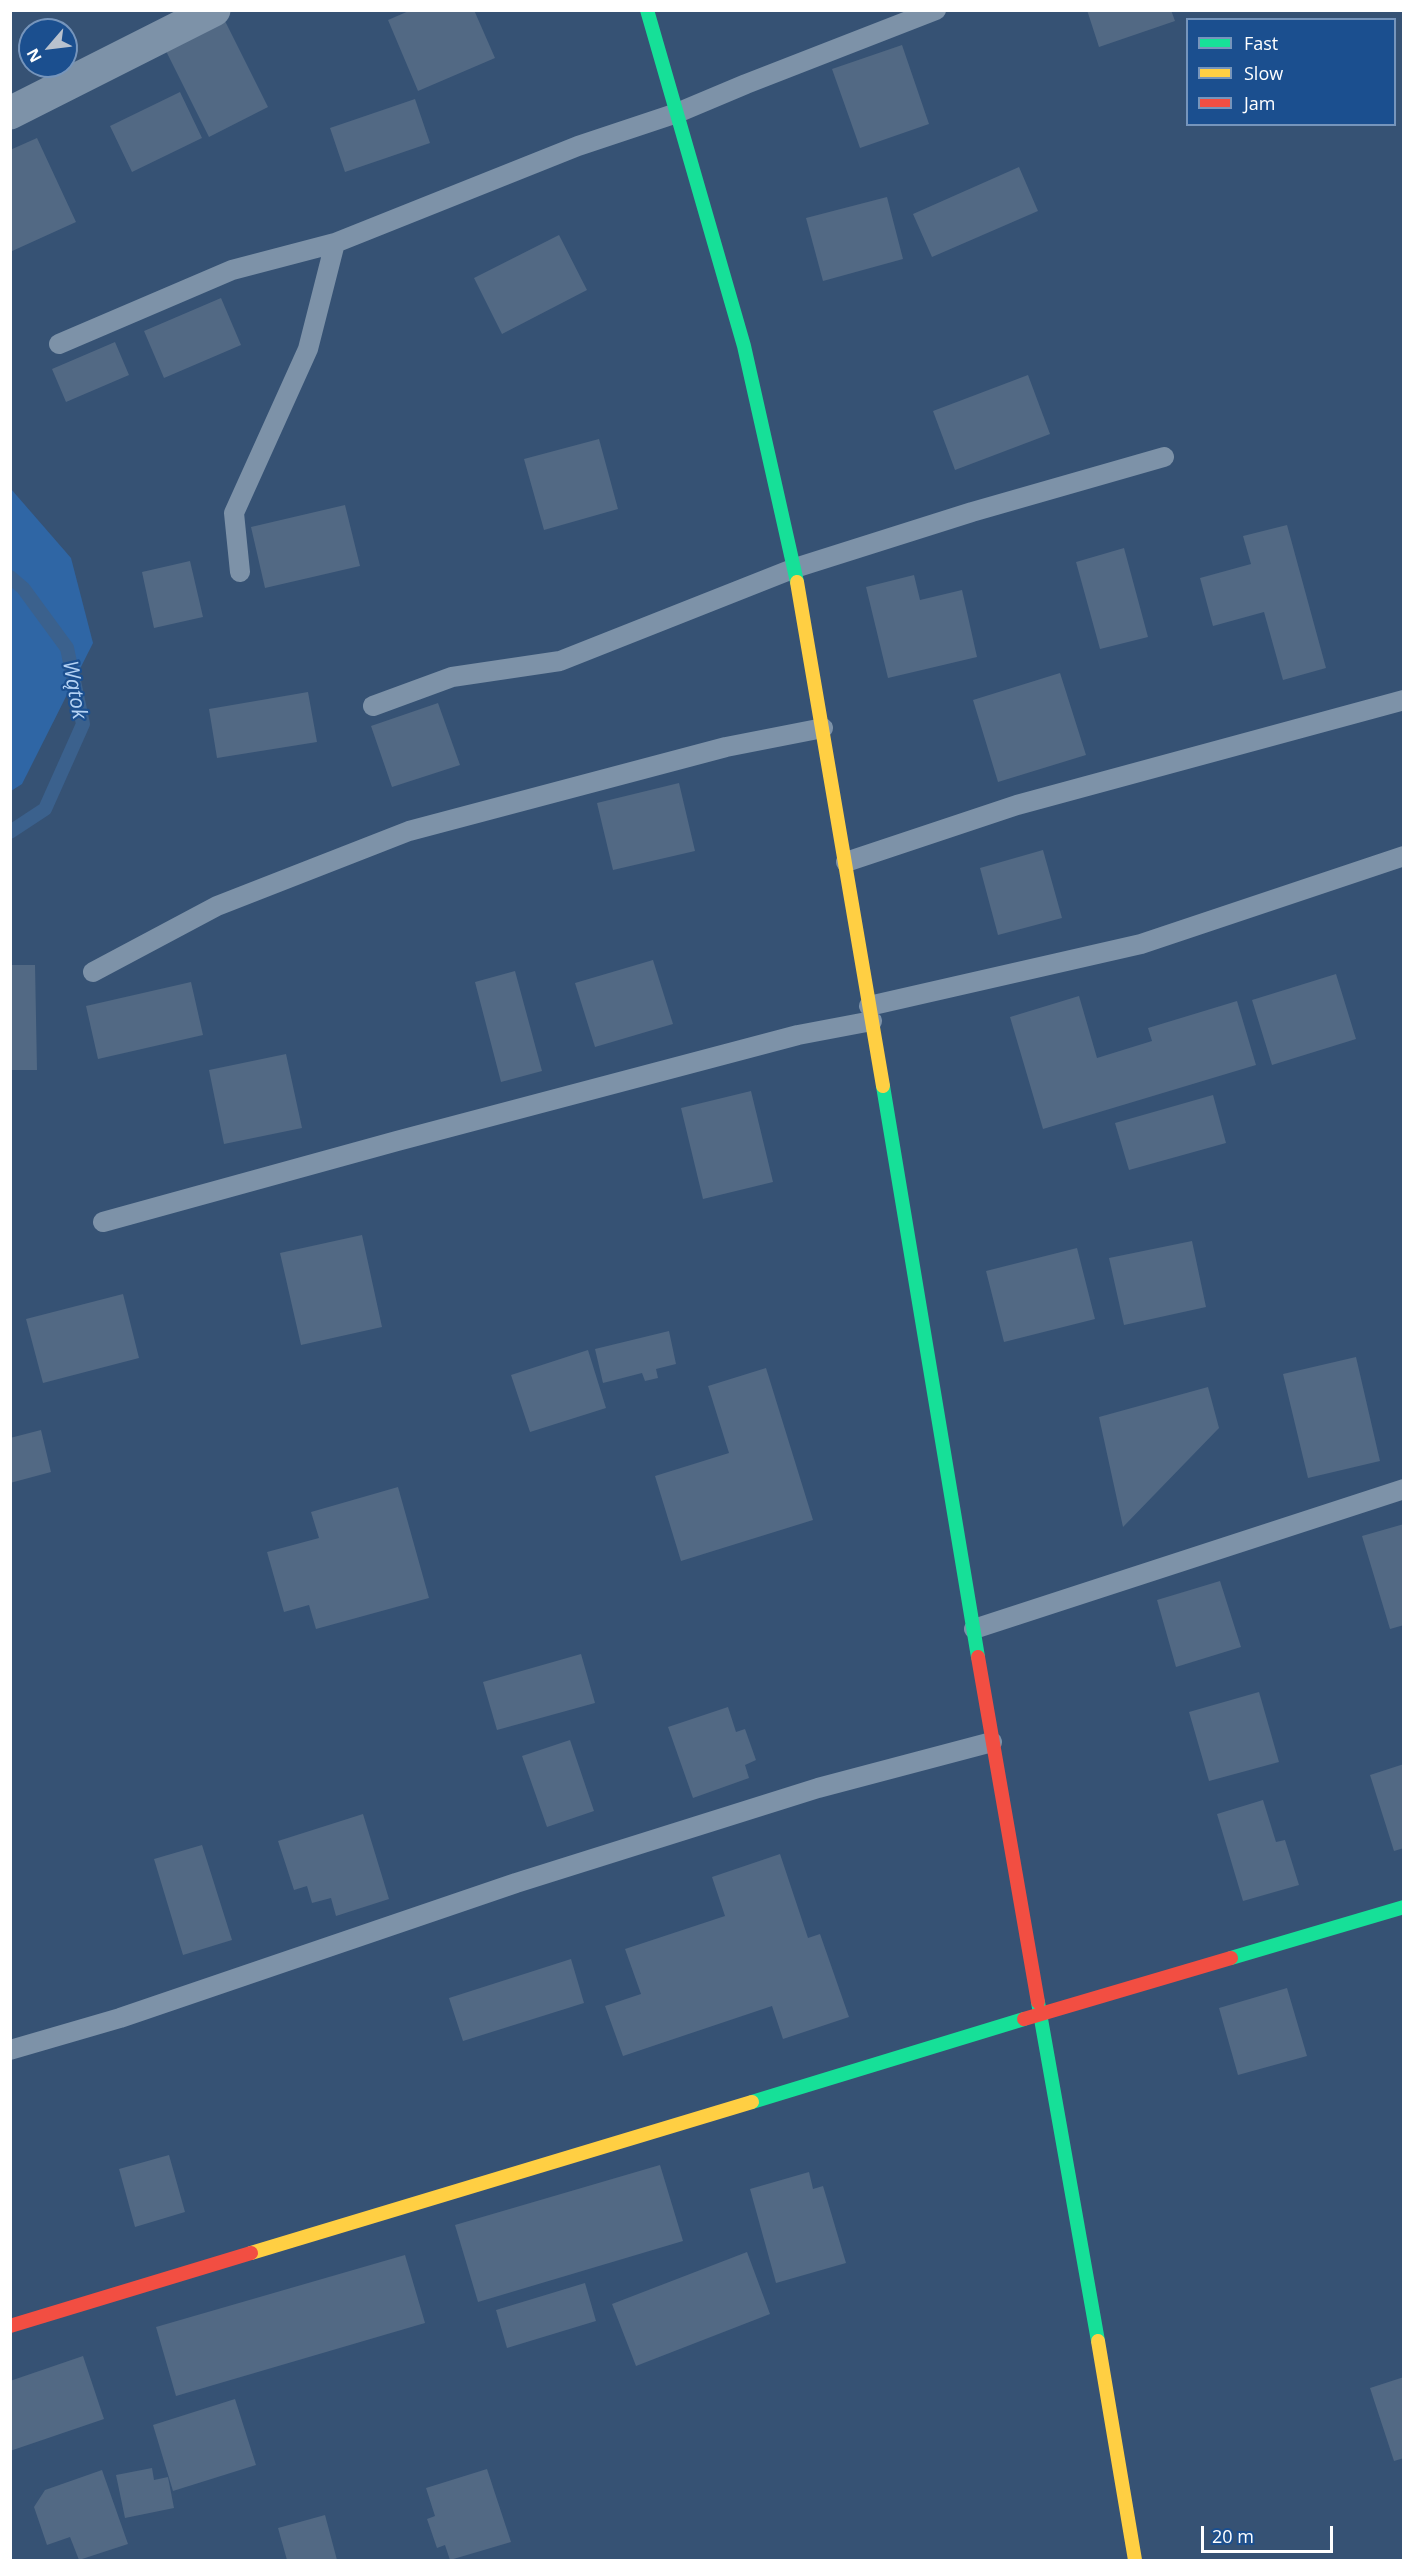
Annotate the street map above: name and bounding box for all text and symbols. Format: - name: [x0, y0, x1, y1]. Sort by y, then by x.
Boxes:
- north arrow: [18, 18, 78, 78]
- legend: [1186, 18, 1396, 126]
- text: Fast: [1244, 31, 1278, 55]
- text: N: [21, 45, 47, 66]
- text: Slow: [1244, 61, 1283, 85]
- text: Jam: [1244, 91, 1276, 115]
- water label: Wątok: [56, 659, 92, 721]
- scale bar: [1204, 2514, 1336, 2552]
- text: 20 m: [1212, 2524, 1254, 2548]

